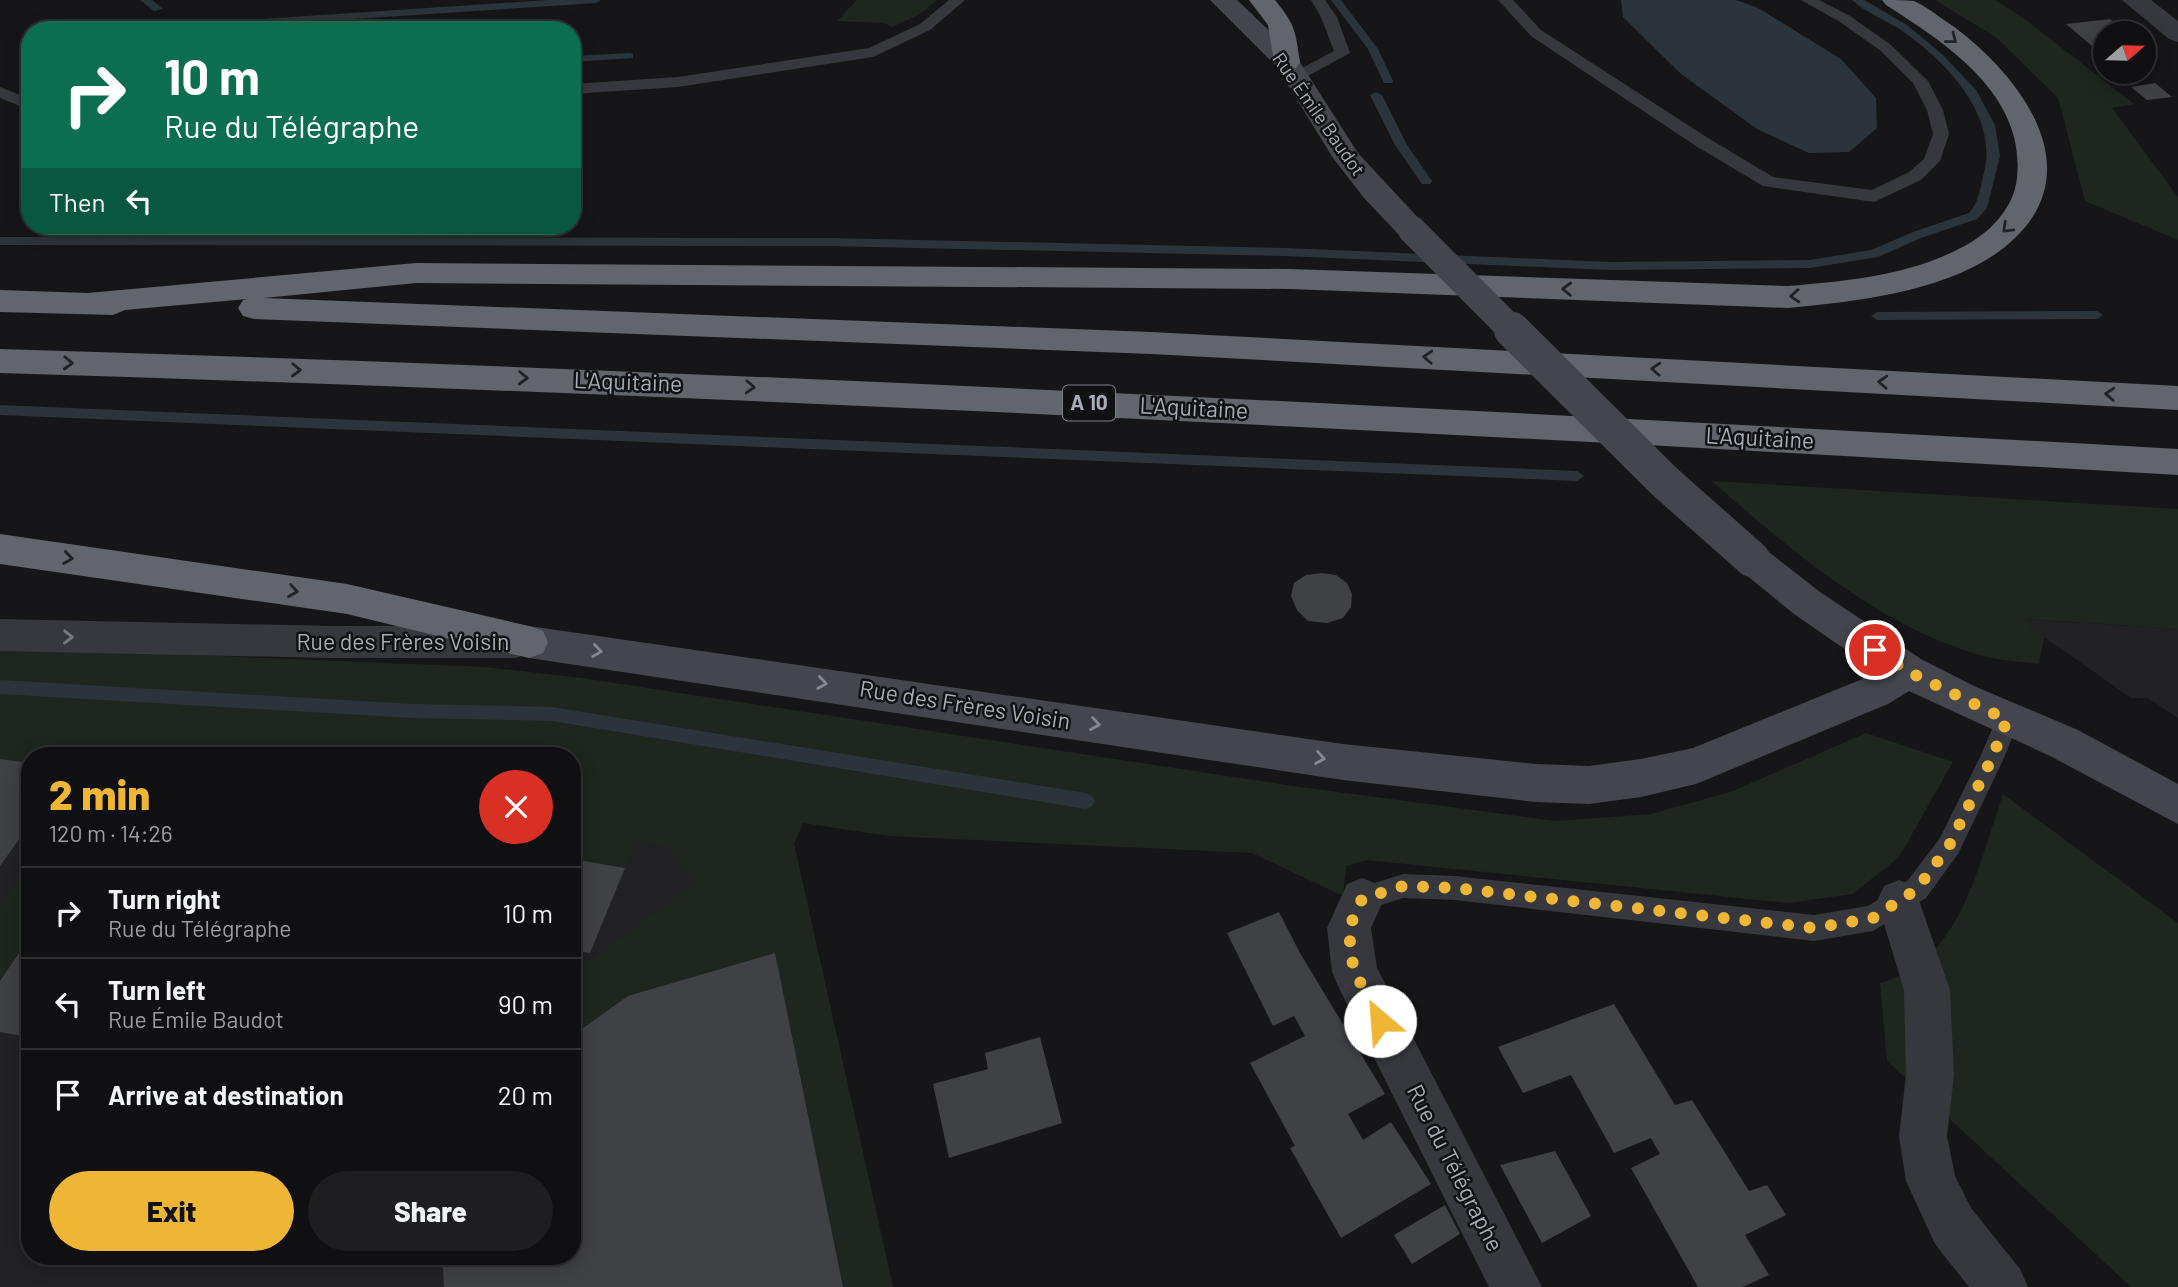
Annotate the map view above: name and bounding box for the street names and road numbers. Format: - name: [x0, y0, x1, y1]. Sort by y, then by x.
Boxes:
- street label: Rue Émile Baudot: [1268, 48, 1371, 180]
- street label: L'Aquitaine: [573, 365, 683, 397]
- road number: A 10: [1063, 386, 1115, 420]
- street label: L'Aquitaine: [1139, 390, 1249, 424]
- street label: L'Aquitaine: [1705, 420, 1815, 454]
- street label: Rue des Frères Voisin: [297, 627, 509, 655]
- street label: Rue des Frères Voisin: [858, 674, 1073, 734]
- street label: Rue du Télégraphe: [1402, 1079, 1510, 1256]

